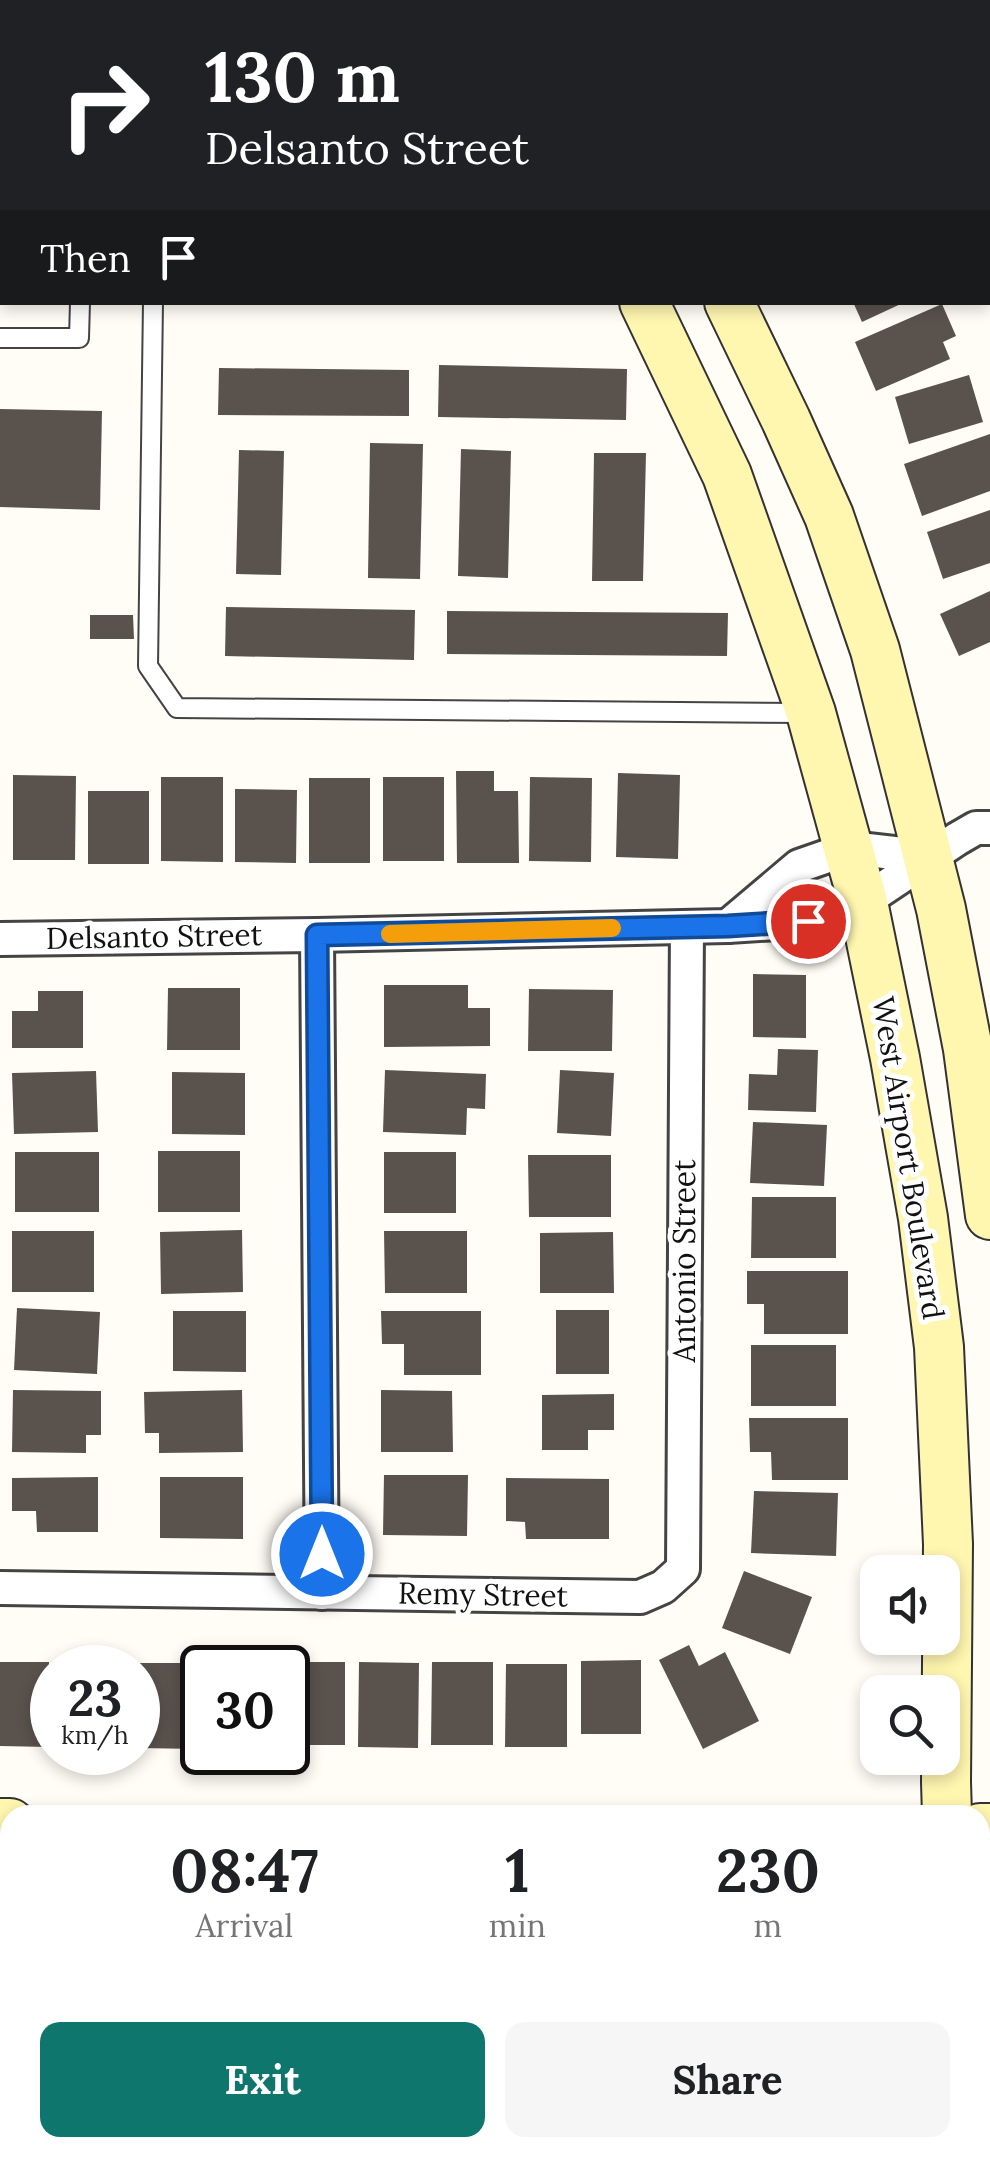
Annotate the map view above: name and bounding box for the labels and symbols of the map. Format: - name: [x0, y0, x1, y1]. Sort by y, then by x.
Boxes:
- pin: [766, 879, 851, 964]
- street label: Delsanto Street: [46, 915, 263, 957]
- street label: West Airport Boulevard: [865, 994, 953, 1322]
- street label: Antonio Street: [665, 1159, 703, 1364]
- position arrow: [270, 1502, 374, 1606]
- street label: Remy Street: [398, 1574, 569, 1615]
- speed limit sign: 30: [180, 1645, 310, 1775]

